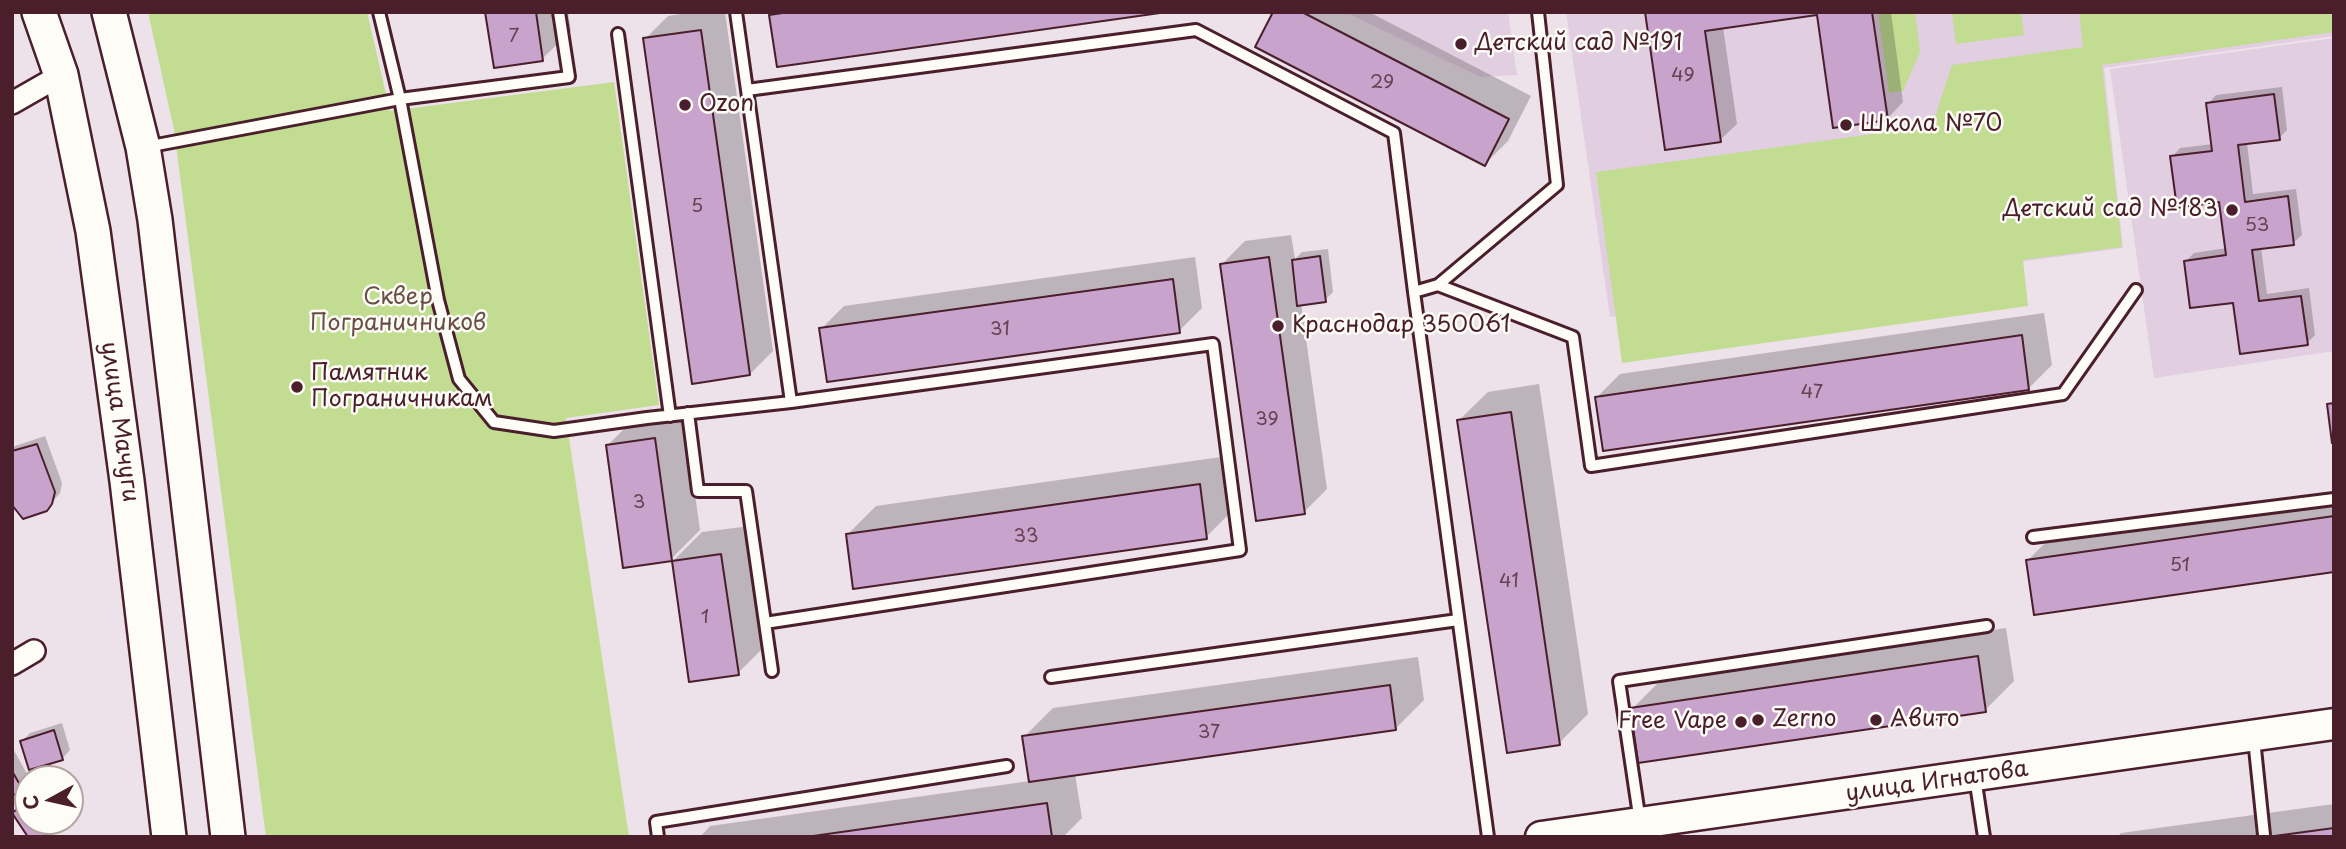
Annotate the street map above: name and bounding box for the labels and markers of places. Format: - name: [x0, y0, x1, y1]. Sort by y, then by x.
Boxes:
- place label: Детский сад №191: [1475, 30, 1682, 58]
- marker: Детский сад №191: [1453, 36, 1469, 52]
- place label: Ozon: [699, 91, 754, 119]
- marker: Ozon: [677, 97, 693, 113]
- place label: Школа №70: [1860, 111, 2002, 139]
- marker: Школа №70: [1838, 117, 1854, 133]
- place label: Детский сад №183: [2003, 196, 2218, 224]
- marker: Детский сад №183: [2224, 202, 2240, 218]
- place label: Краснодар 350061: [1292, 312, 1511, 340]
- marker: Краснодар 350061: [1270, 318, 1286, 334]
- place label: Памятник Пограничникам: [311, 360, 493, 414]
- marker: Памятник Пограничникам: [289, 379, 305, 395]
- place label: Zerno: [1772, 706, 1836, 734]
- place label: Авито: [1890, 706, 1959, 734]
- place label: Free Vape: [1618, 708, 1727, 736]
- marker: Zerno: [1750, 712, 1766, 728]
- marker: Авито: [1868, 712, 1884, 728]
- marker: Free Vape: [1733, 714, 1749, 730]

